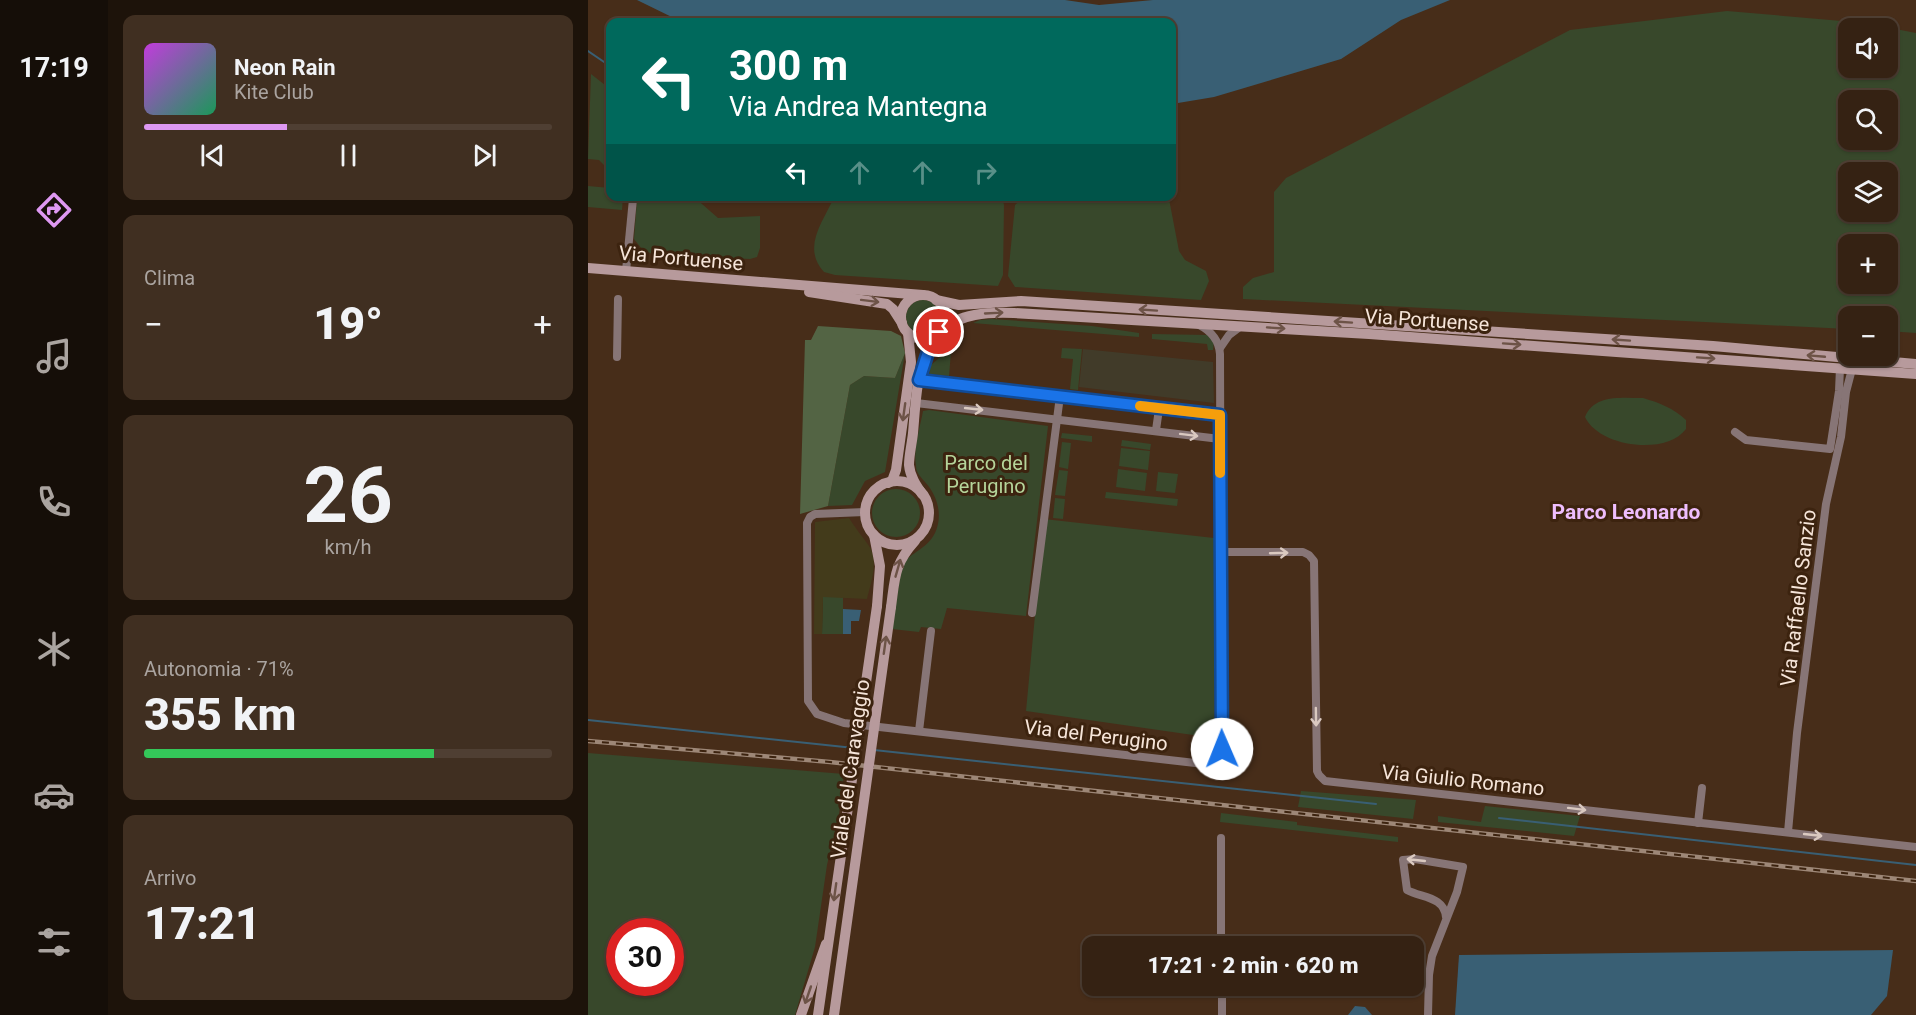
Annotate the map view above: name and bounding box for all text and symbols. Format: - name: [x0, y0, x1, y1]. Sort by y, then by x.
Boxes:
- map controls: [1838, 18, 1898, 366]
- button: sound: [1838, 18, 1898, 78]
- text: 300 m: [729, 41, 848, 90]
- icon: left: [630, 42, 708, 120]
- text: 17:19: [19, 52, 89, 84]
- text: Neon Rain: [234, 55, 336, 80]
- text: Kite Club: [234, 80, 314, 104]
- button: search: [1838, 90, 1898, 150]
- text: Via Andrea Mantegna: [729, 91, 988, 123]
- icon: previous: [196, 139, 229, 172]
- icon: pause: [332, 139, 365, 172]
- icon: next: [468, 139, 501, 172]
- icon: left: [780, 156, 813, 189]
- icon: ahead: [843, 156, 876, 189]
- icon: ahead: [906, 156, 939, 189]
- icon: right: [969, 156, 1002, 189]
- button: layers: [1838, 162, 1898, 222]
- icon: directions: [33, 189, 75, 231]
- button: +: [1838, 234, 1898, 294]
- street label: Via Portuense: [618, 241, 744, 275]
- text: Clima: [144, 266, 195, 290]
- one-way arrow: [859, 296, 879, 307]
- text: 19°: [313, 297, 383, 350]
- one-way arrow: [1139, 304, 1159, 315]
- street label: Via Portuense: [1364, 304, 1490, 336]
- text: −: [144, 305, 163, 344]
- text: +: [533, 305, 552, 344]
- pin: [913, 306, 964, 357]
- button: −: [1838, 306, 1898, 366]
- one-way arrow: [983, 308, 1003, 319]
- icon: arrive: [922, 315, 955, 348]
- one-way arrow: [1334, 317, 1353, 328]
- one-way arrow: [1265, 323, 1285, 334]
- icon: music: [33, 335, 75, 377]
- one-way arrow: [1612, 335, 1632, 346]
- one-way arrow: [1502, 339, 1521, 350]
- one-way arrow: [1806, 350, 1826, 361]
- one-way arrow: [1696, 353, 1716, 364]
- one-way arrow: [898, 401, 909, 421]
- one-way arrow: [964, 404, 984, 415]
- one-way arrow: [1178, 429, 1198, 440]
- text: 26: [303, 450, 393, 541]
- park label: Parco del Perugino: [944, 451, 1028, 498]
- icon: phone: [33, 481, 75, 523]
- district label: Parco Leonardo: [1552, 500, 1701, 524]
- street label: Via Raffaello Sanzio: [1775, 508, 1821, 688]
- text: km/h: [325, 535, 371, 559]
- one-way arrow: [1269, 548, 1289, 559]
- one-way arrow: [893, 559, 904, 578]
- icon: climate: [33, 628, 75, 670]
- one-way arrow: [880, 636, 891, 655]
- text: Autonomia · 71%: [144, 657, 294, 681]
- street label: Viale del Caravaggio: [826, 678, 874, 860]
- text: 355 km: [144, 688, 296, 741]
- one-way arrow: [1311, 707, 1322, 727]
- street label: Via del Perugino: [1023, 714, 1169, 756]
- position arrow: [1190, 717, 1254, 781]
- street label: Via Giulio Romano: [1380, 760, 1546, 800]
- icon: car: [33, 774, 75, 816]
- one-way arrow: [1567, 804, 1587, 815]
- one-way arrow: [1803, 830, 1822, 841]
- one-way arrow: [1407, 854, 1427, 865]
- text: Arrivo: [144, 866, 196, 890]
- one-way arrow: [830, 882, 841, 901]
- text: 17:21: [144, 897, 261, 950]
- speed limit sign: 30: [606, 918, 684, 996]
- icon: filters: [33, 921, 75, 963]
- text: 17:21 · 2 min · 620 m: [1148, 953, 1358, 978]
- one-way arrow: [801, 985, 812, 1004]

